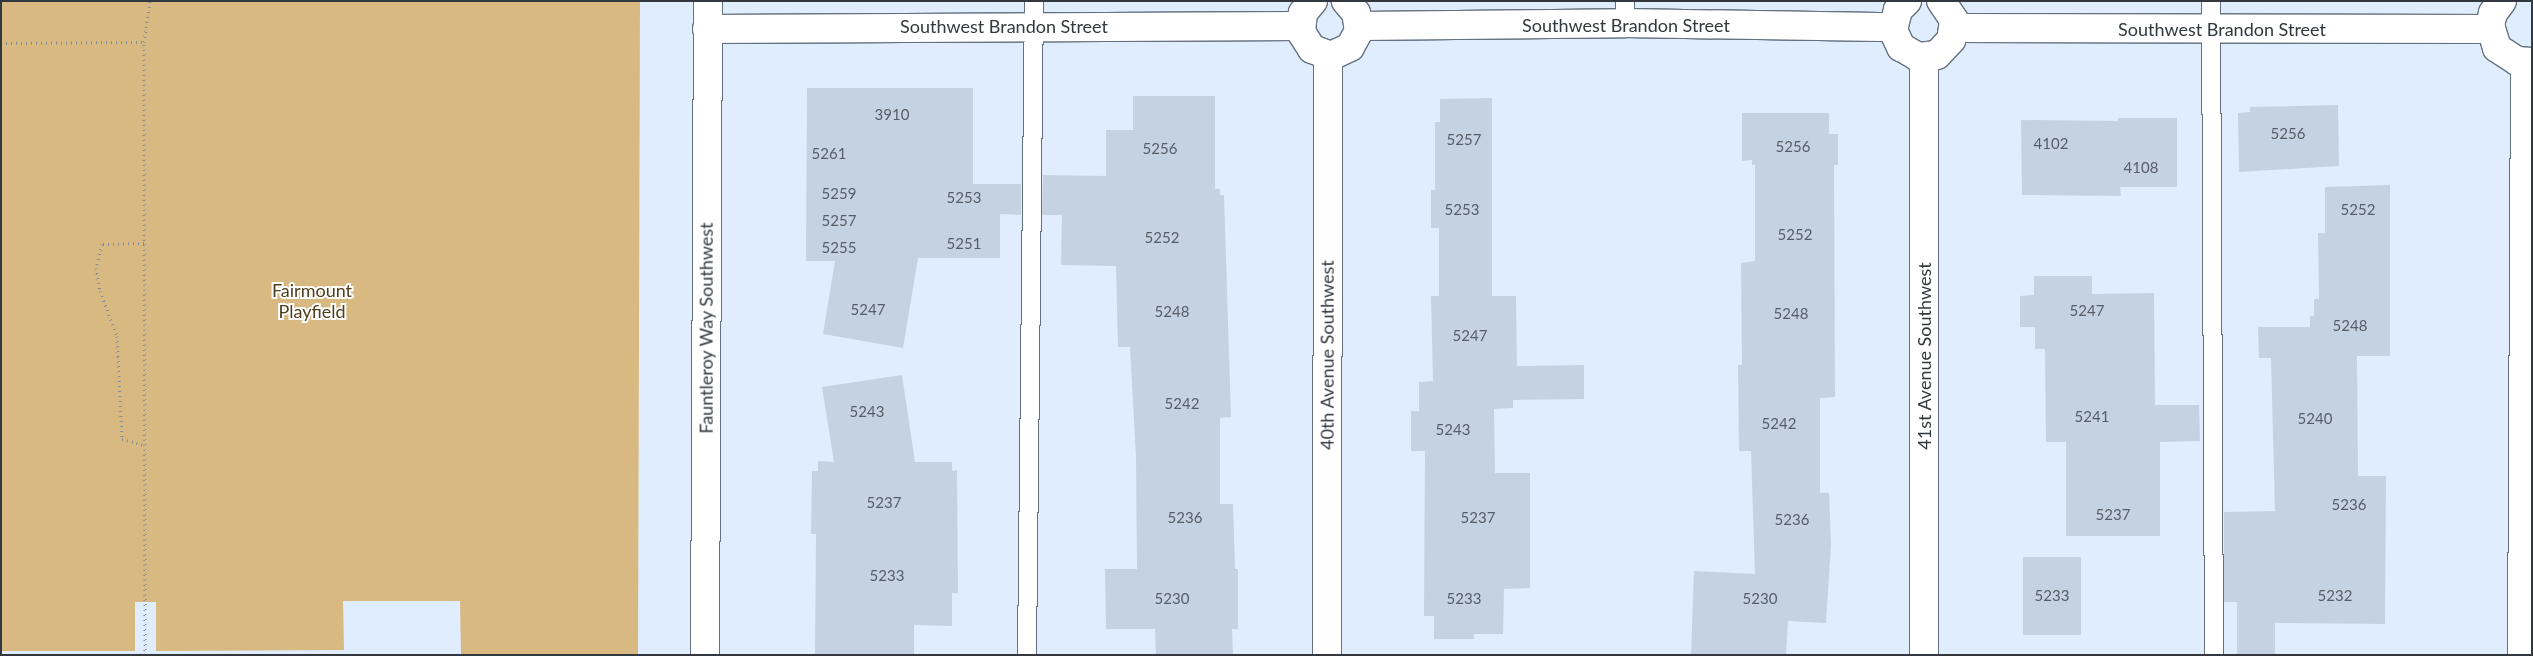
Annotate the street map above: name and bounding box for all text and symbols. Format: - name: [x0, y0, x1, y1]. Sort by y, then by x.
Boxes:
- street label: Southwest Brandon Street: [1522, 14, 1730, 36]
- street label: Southwest Brandon Street: [900, 15, 1108, 37]
- street label: Southwest Brandon Street: [2118, 18, 2326, 40]
- house number: 3910: [875, 106, 909, 124]
- house number: 5256: [2271, 125, 2305, 143]
- house number: 5257: [1447, 131, 1481, 149]
- house number: 4102: [2034, 135, 2068, 153]
- house number: 5256: [1776, 138, 1810, 156]
- house number: 5256: [1143, 140, 1177, 158]
- house number: 5261: [812, 145, 846, 163]
- house number: 4108: [2124, 159, 2158, 177]
- house number: 5259: [822, 185, 856, 203]
- house number: 5253: [947, 189, 981, 207]
- house number: 5253: [1445, 201, 1479, 219]
- house number: 5252: [2341, 201, 2375, 219]
- house number: 5257: [822, 212, 856, 230]
- street label: Fauntleroy Way Southwest: [695, 222, 717, 434]
- house number: 5252: [1778, 226, 1812, 244]
- house number: 5252: [1145, 229, 1179, 247]
- house number: 5251: [947, 235, 981, 253]
- house number: 5255: [822, 239, 856, 257]
- street label: 40th Avenue Southwest: [1316, 260, 1338, 450]
- street label: 41st Avenue Southwest: [1913, 262, 1935, 450]
- park label: Fairmount Playfield: [272, 280, 352, 322]
- house number: 5247: [851, 301, 885, 319]
- house number: 5247: [2070, 302, 2104, 320]
- house number: 5248: [1155, 303, 1189, 321]
- house number: 5248: [1774, 305, 1808, 323]
- house number: 5248: [2333, 317, 2367, 335]
- house number: 5247: [1453, 327, 1487, 345]
- house number: 5242: [1165, 395, 1199, 413]
- house number: 5243: [850, 403, 884, 421]
- house number: 5241: [2075, 408, 2109, 426]
- house number: 5240: [2298, 410, 2332, 428]
- house number: 5242: [1762, 415, 1796, 433]
- house number: 5243: [1436, 421, 1470, 439]
- house number: 5237: [867, 494, 901, 512]
- house number: 5236: [2332, 496, 2366, 514]
- house number: 5237: [2096, 506, 2130, 524]
- house number: 5236: [1168, 509, 1202, 527]
- house number: 5237: [1461, 509, 1495, 527]
- house number: 5236: [1775, 511, 1809, 529]
- house number: 5233: [870, 567, 904, 585]
- house number: 5233: [2035, 587, 2069, 605]
- house number: 5232: [2318, 587, 2352, 605]
- house number: 5230: [1155, 590, 1189, 608]
- house number: 5233: [1447, 590, 1481, 608]
- house number: 5230: [1743, 590, 1777, 608]

